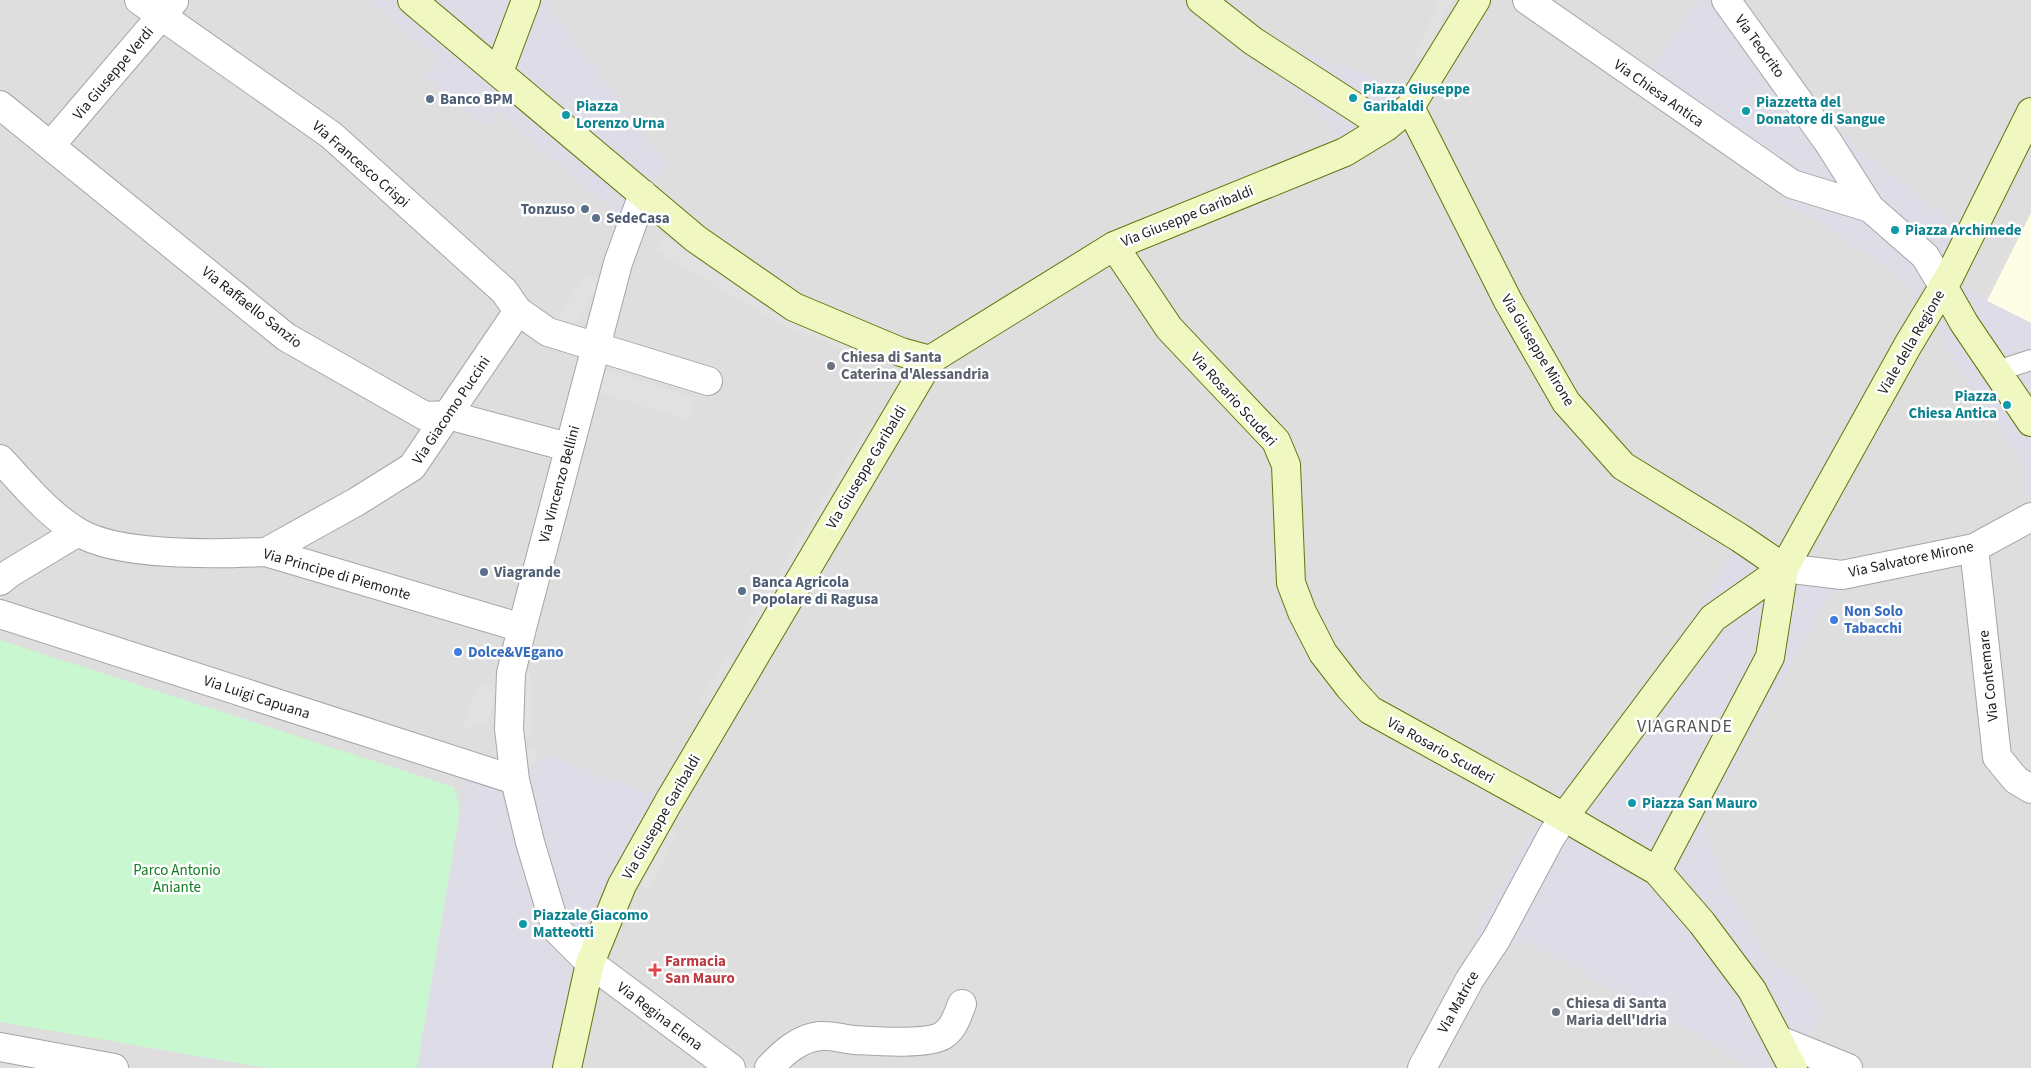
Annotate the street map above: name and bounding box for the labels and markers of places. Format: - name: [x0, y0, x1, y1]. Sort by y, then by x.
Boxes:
- place label: Piazza Giuseppe Garibaldi: [1363, 79, 1470, 117]
- place label: Banco BPM: [440, 89, 513, 110]
- marker: Piazza Giuseppe Garibaldi: [1347, 92, 1359, 104]
- place label: Piazzetta del Donatore di Sangue: [1756, 92, 1886, 130]
- marker: Banco BPM: [424, 93, 436, 105]
- place label: Piazza Lorenzo Urna: [576, 96, 665, 134]
- marker: Piazzetta del Donatore di Sangue: [1740, 105, 1752, 117]
- marker: Piazza Lorenzo Urna: [560, 109, 572, 121]
- place label: Tonzuso: [521, 199, 575, 220]
- marker: Tonzuso: [579, 203, 591, 215]
- place label: SedeCasa: [606, 208, 670, 229]
- marker: SedeCasa: [590, 212, 602, 224]
- place label: Piazza Archimede: [1905, 220, 2022, 241]
- marker: Piazza Archimede: [1889, 224, 1901, 236]
- place label: Chiesa di Santa Caterina d'Alessandria: [841, 347, 989, 385]
- marker: Chiesa di Santa Caterina d'Alessandria: [825, 360, 837, 372]
- place label: Piazza Chiesa Antica: [1908, 386, 1997, 424]
- marker: Piazza Chiesa Antica: [2001, 399, 2013, 411]
- place label: Viagrande: [493, 562, 561, 583]
- marker: Viagrande: [478, 566, 490, 578]
- place label: Banca Agricola Popolare di Ragusa: [752, 572, 879, 610]
- marker: Banca Agricola Popolare di Ragusa: [736, 585, 748, 597]
- place label: Non Solo Tabacchi: [1844, 601, 1903, 639]
- marker: Non Solo Tabacchi: [1828, 614, 1840, 626]
- place label: Dolce&VEgano: [468, 642, 564, 663]
- marker: Dolce&VEgano: [452, 646, 464, 658]
- place label: Piazza San Mauro: [1642, 793, 1757, 814]
- marker: Piazza San Mauro: [1626, 797, 1638, 809]
- place label: Piazzale Giacomo Matteotti: [533, 905, 648, 943]
- marker: Piazzale Giacomo Matteotti: [517, 918, 529, 930]
- place label: Farmacia San Mauro: [665, 951, 735, 989]
- marker: Farmacia San Mauro: [649, 964, 661, 976]
- place label: Chiesa di Santa Maria dell'Idria: [1566, 993, 1667, 1031]
- marker: Chiesa di Santa Maria dell'Idria: [1550, 1006, 1562, 1018]

